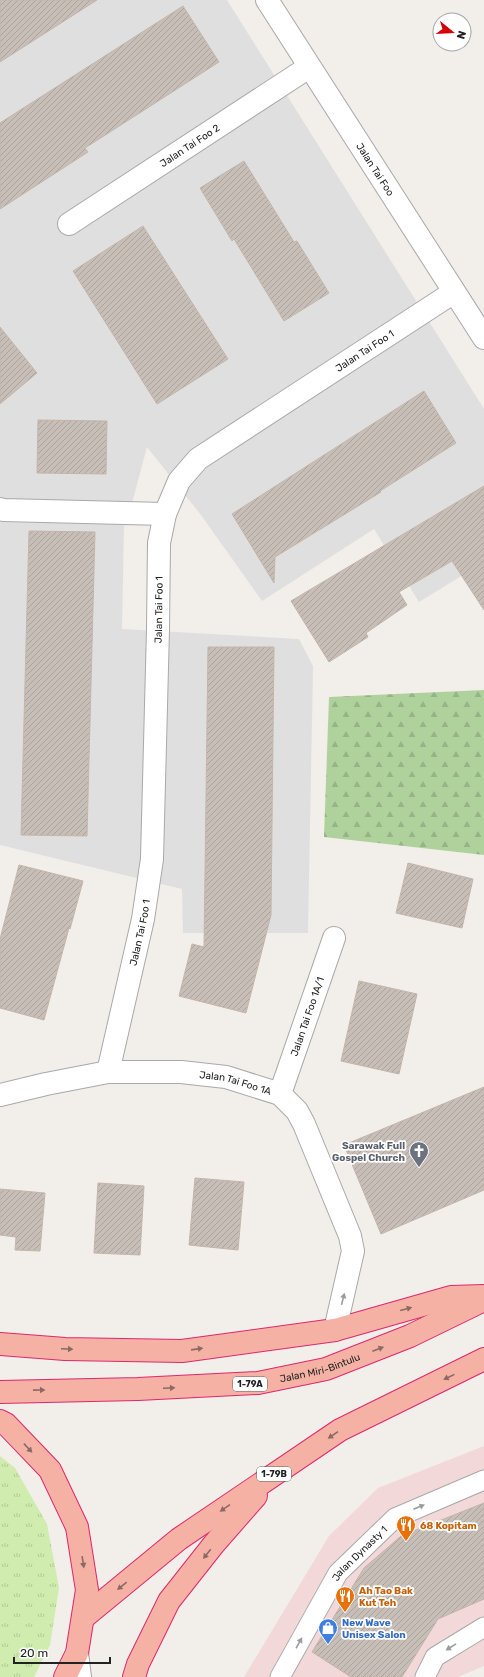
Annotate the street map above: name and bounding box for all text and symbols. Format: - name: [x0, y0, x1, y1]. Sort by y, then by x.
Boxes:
- north arrow: [432, 12, 472, 52]
- text: N: [454, 29, 468, 41]
- street label: Jalan Tai Foo 2: [158, 122, 222, 170]
- street label: Jalan Tai Foo: [353, 141, 396, 199]
- street label: Jalan Tai Foo 1: [334, 328, 396, 375]
- street label: Jalan Tai Foo 1: [153, 576, 166, 644]
- street label: Jalan Tai Foo 1: [128, 899, 153, 967]
- street label: Jalan Tai Foo 1A/1: [289, 976, 327, 1058]
- street label: Jalan Tai Foo 1A: [199, 1069, 273, 1098]
- place label: Sarawak Full Gospel Church: [332, 1140, 405, 1164]
- church icon: Sarawak Full Gospel Church: [408, 1140, 430, 1168]
- one-way arrow: [340, 1293, 346, 1305]
- one-way arrow: [400, 1306, 413, 1312]
- one-way arrow: [372, 1345, 384, 1351]
- one-way arrow: [61, 1346, 74, 1352]
- one-way arrow: [191, 1346, 203, 1352]
- street label: Jalan Miri-Bintulu: [279, 1351, 362, 1385]
- one-way arrow: [443, 1373, 455, 1380]
- road number: 1-79A: [233, 1377, 267, 1391]
- one-way arrow: [163, 1384, 175, 1391]
- one-way arrow: [33, 1387, 46, 1393]
- one-way arrow: [328, 1431, 338, 1439]
- one-way arrow: [23, 1443, 33, 1453]
- road number: 1-79B: [257, 1467, 291, 1481]
- one-way arrow: [220, 1504, 230, 1512]
- one-way arrow: [413, 1504, 425, 1511]
- restaurant icon: 68 Kopitam: [395, 1514, 417, 1542]
- place label: 68 Kopitam: [420, 1520, 477, 1532]
- street label: Jalan Dynasty 1: [330, 1524, 390, 1583]
- one-way arrow: [202, 1548, 211, 1559]
- one-way arrow: [80, 1556, 86, 1568]
- one-way arrow: [116, 1582, 127, 1591]
- restaurant icon: Ah Tao Bak Kut Teh: [334, 1585, 356, 1613]
- place label: Ah Tao Bak Kut Teh: [359, 1585, 413, 1609]
- shop icon: New Wave Unisex Salon: [317, 1617, 339, 1645]
- place label: New Wave Unisex Salon: [342, 1617, 406, 1641]
- one-way arrow: [295, 1637, 302, 1649]
- scale bar: [14, 1639, 110, 1665]
- one-way arrow: [445, 1644, 457, 1651]
- text: 20 m: [20, 1646, 48, 1660]

